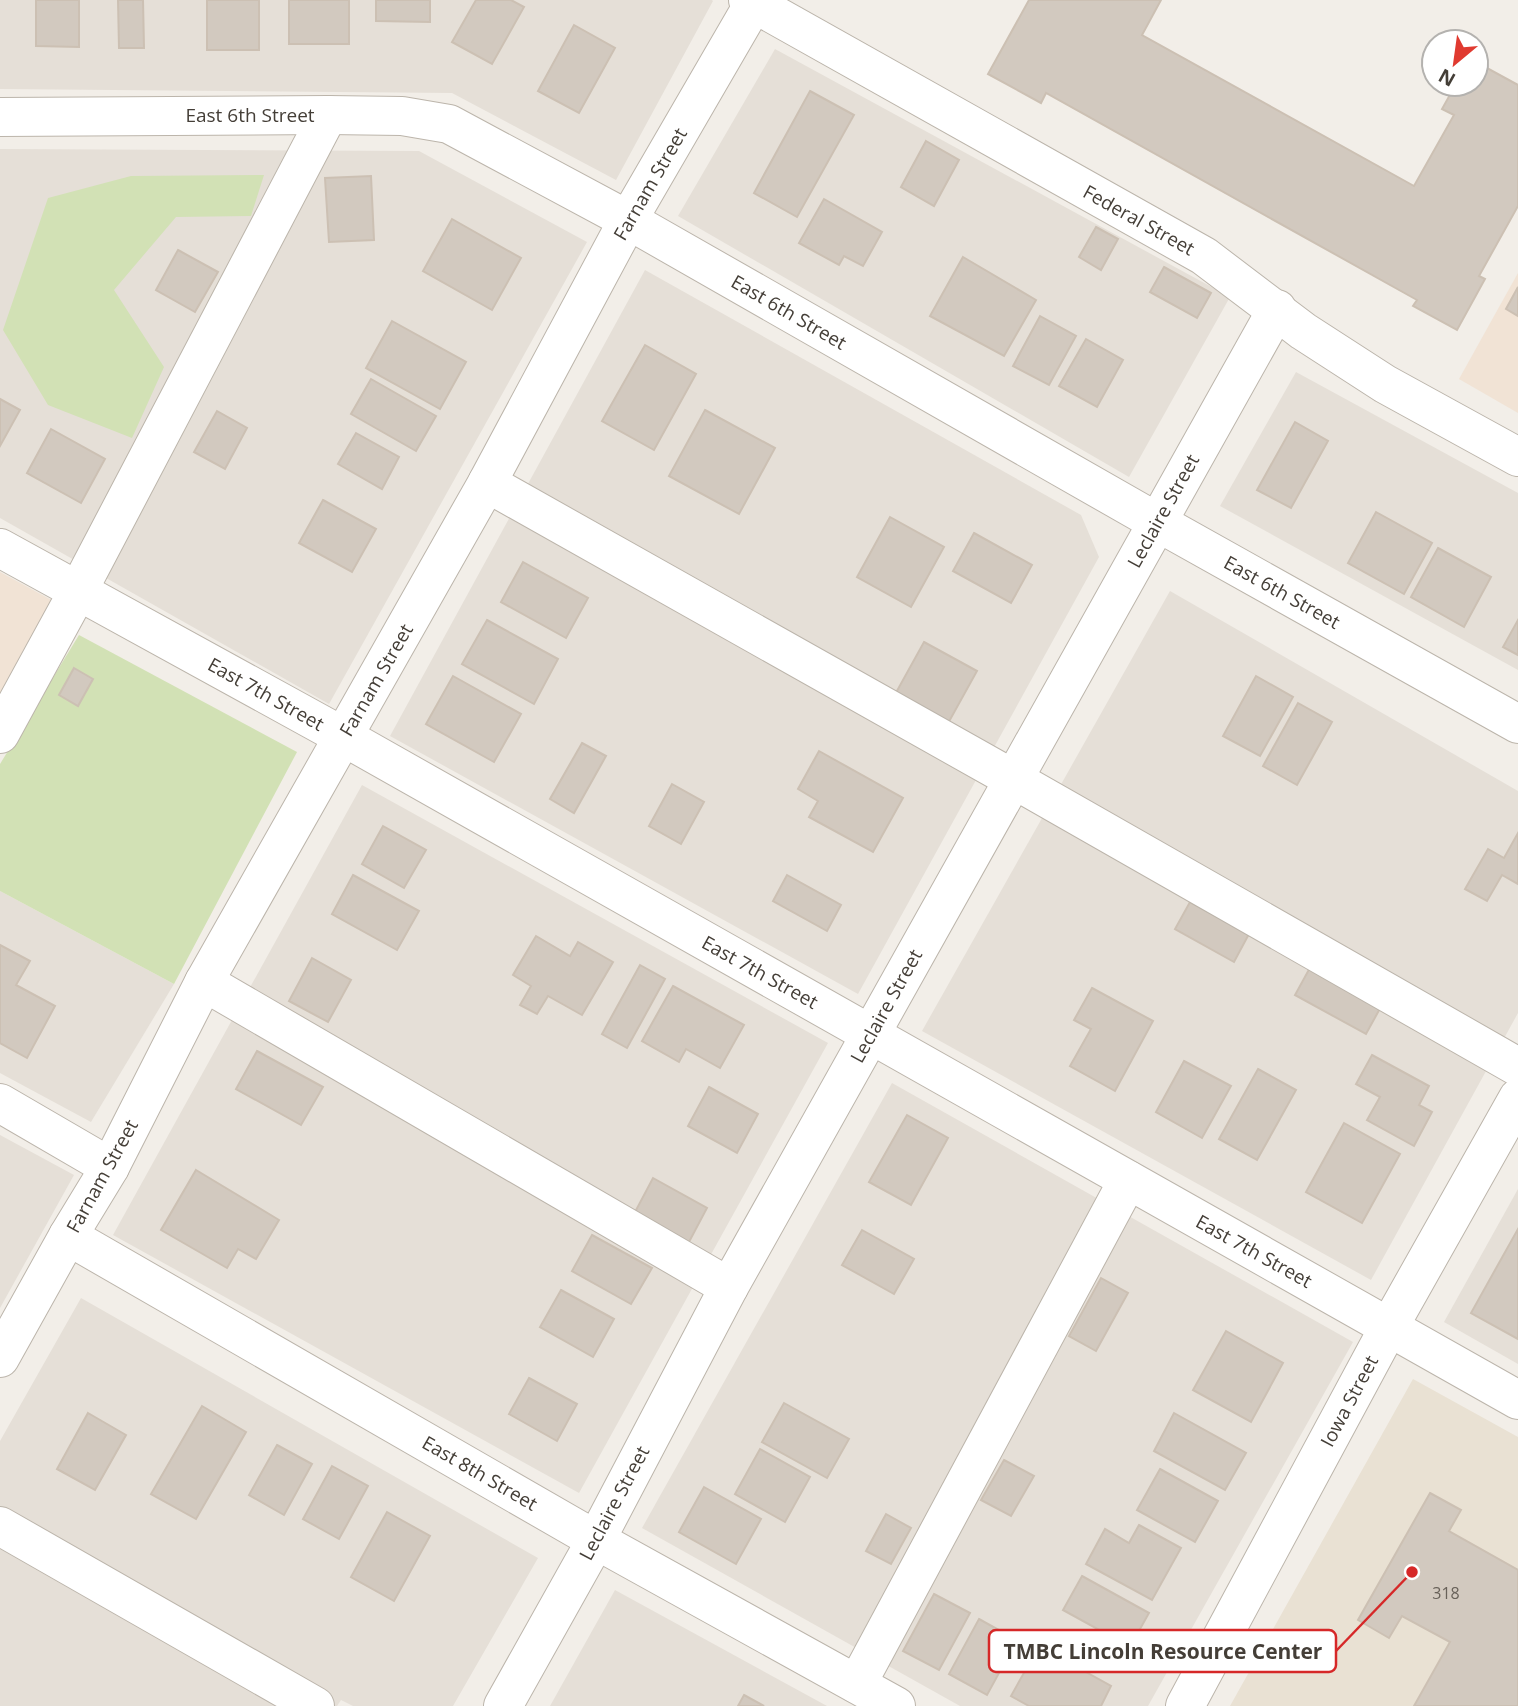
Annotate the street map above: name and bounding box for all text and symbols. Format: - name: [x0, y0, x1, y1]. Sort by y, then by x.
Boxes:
- north arrow: [1420, 28, 1490, 98]
- text: N: [1434, 63, 1460, 93]
- street label: East 6th Street: [185, 102, 315, 128]
- street label: Farnam Street: [607, 123, 693, 245]
- street label: Federal Street: [1079, 179, 1200, 262]
- street label: East 6th Street: [727, 268, 852, 356]
- street label: Leclaire Street: [1121, 449, 1205, 573]
- street label: East 6th Street: [1219, 549, 1345, 635]
- street label: Farnam Street: [333, 619, 419, 741]
- street label: East 7th Street: [203, 651, 329, 737]
- street label: East 7th Street: [697, 929, 823, 1015]
- street label: Leclaire Street: [844, 944, 928, 1068]
- street label: Farnam Street: [60, 1114, 144, 1237]
- street label: East 7th Street: [1191, 1208, 1317, 1294]
- street label: Iowa Street: [1314, 1351, 1384, 1451]
- street label: East 8th Street: [418, 1429, 543, 1517]
- street label: Leclaire Street: [573, 1441, 655, 1565]
- house number: 318: [1432, 1582, 1460, 1604]
- callout: TMBC Lincoln Resource Center: [989, 1630, 1336, 1672]
- text: TMBC Lincoln Resource Center: [1004, 1637, 1323, 1665]

